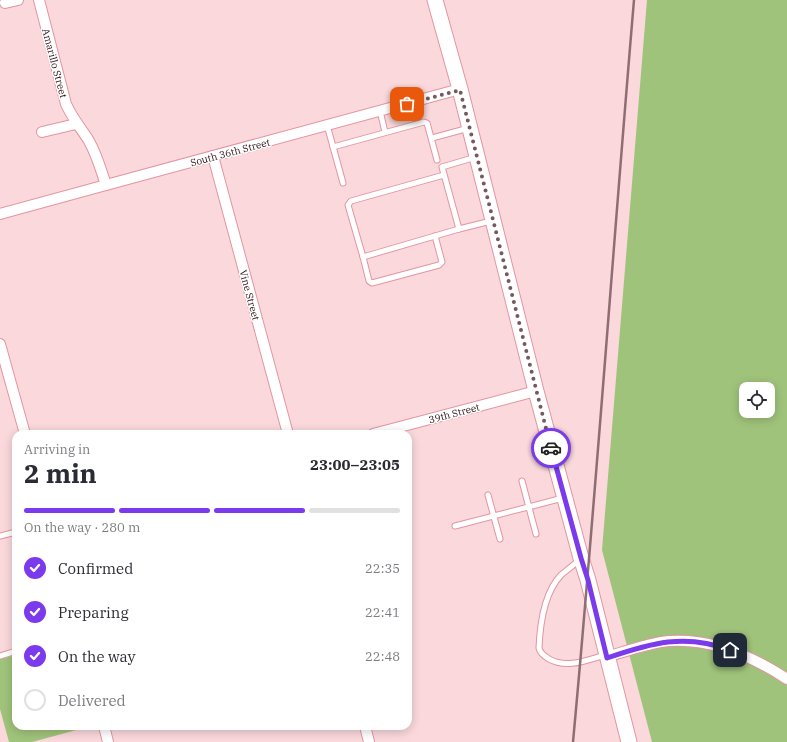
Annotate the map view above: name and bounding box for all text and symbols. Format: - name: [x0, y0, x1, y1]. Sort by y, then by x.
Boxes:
- street label: Amarillo Street: [39, 27, 70, 100]
- pin: [390, 87, 424, 121]
- icon: bag: [396, 93, 418, 115]
- street label: South 36th Street: [189, 135, 272, 169]
- street label: Vine Street: [237, 268, 263, 322]
- map controls: [739, 382, 775, 418]
- button: locate: [739, 382, 775, 418]
- street label: 39th Street: [427, 400, 481, 427]
- courier: [531, 428, 571, 468]
- icon: car: [540, 437, 562, 459]
- text: Arriving in: [24, 441, 90, 458]
- text: 23:00–23:05: [310, 455, 400, 474]
- text: 2 min: [24, 456, 97, 490]
- text: On the way · 280 m: [24, 519, 140, 536]
- icon: check: [24, 557, 46, 579]
- text: Confirmed: [58, 559, 133, 578]
- text: 22:35: [365, 560, 400, 577]
- icon: check: [24, 601, 46, 623]
- text: Preparing: [58, 603, 129, 622]
- text: 22:41: [365, 604, 400, 621]
- pin: [713, 633, 747, 667]
- icon: home: [719, 639, 741, 661]
- icon: check: [24, 645, 46, 667]
- text: On the way: [58, 647, 136, 666]
- text: 22:48: [365, 648, 400, 665]
- text: Delivered: [58, 691, 126, 710]

